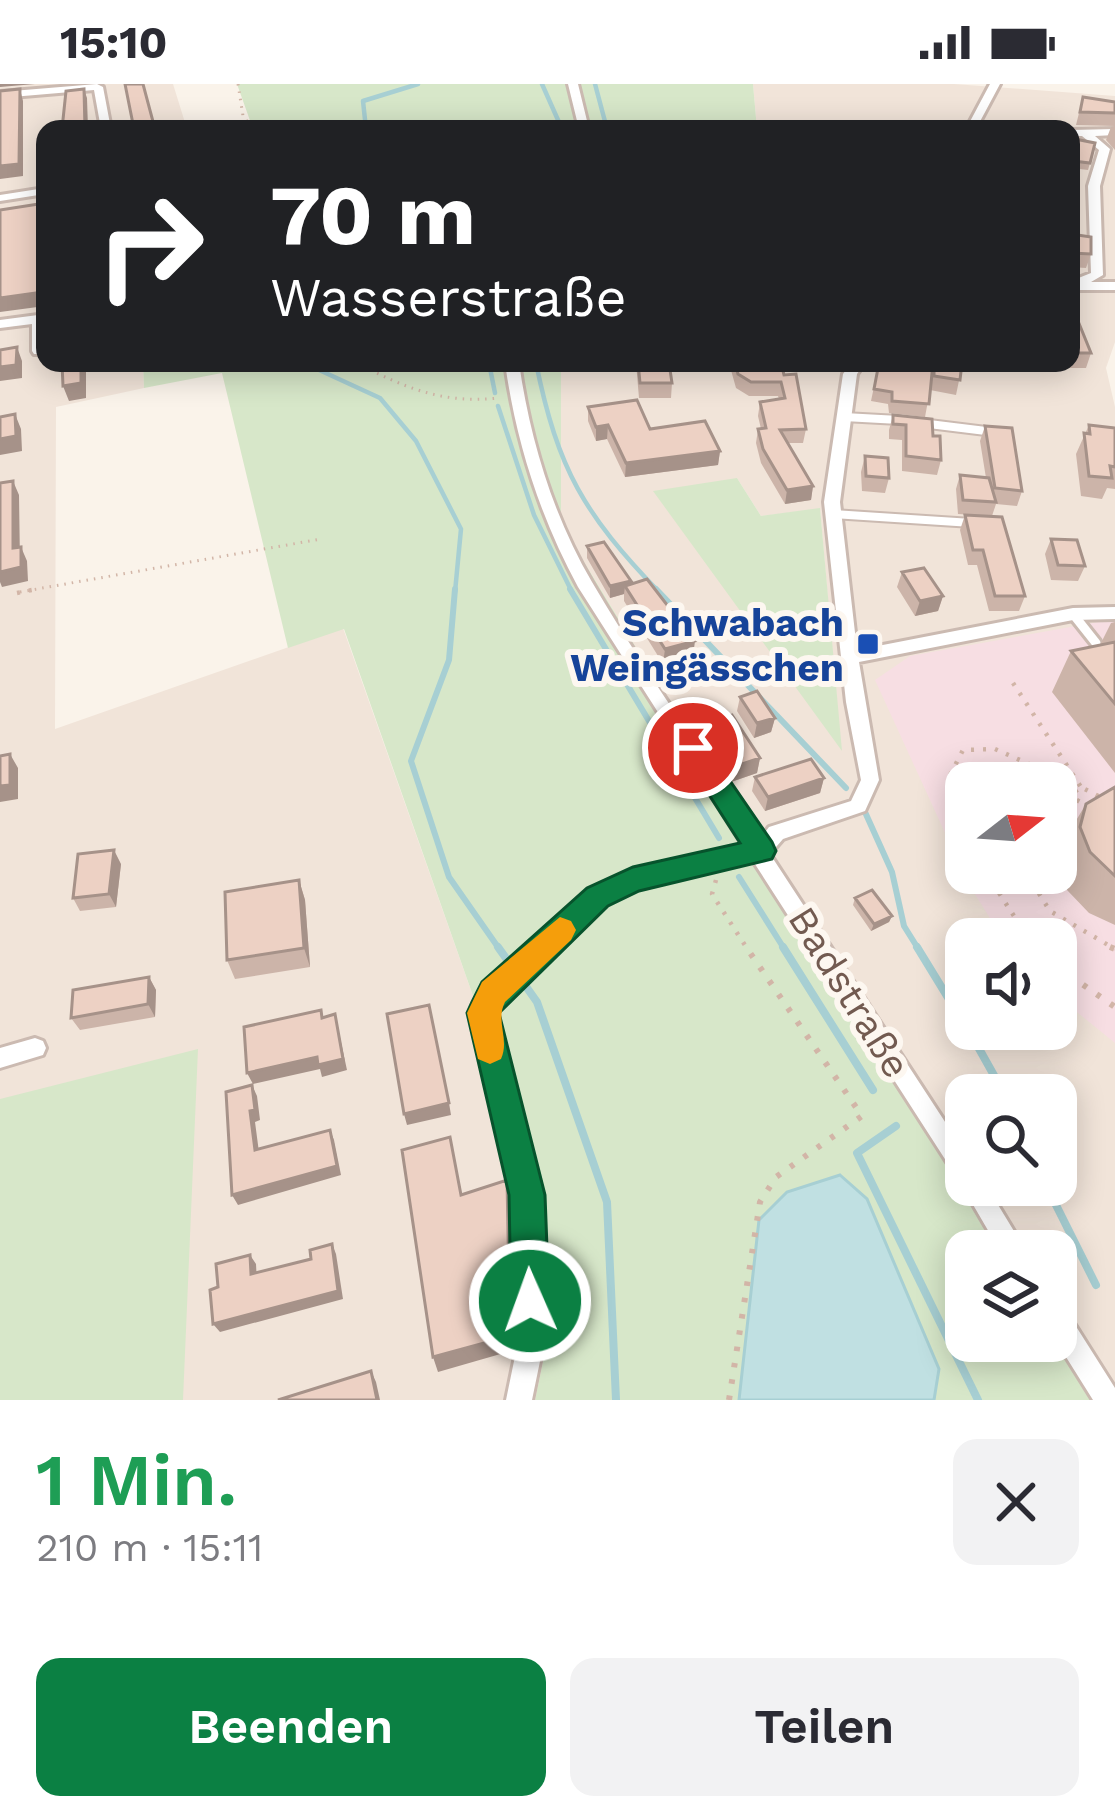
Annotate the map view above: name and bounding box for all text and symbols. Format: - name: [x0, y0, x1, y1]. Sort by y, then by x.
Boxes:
- text: 15:10: [60, 16, 168, 69]
- text: 70 m: [270, 166, 476, 264]
- icon: right: [72, 168, 228, 324]
- text: Wasserstraße: [270, 266, 627, 329]
- place label: Schwabach Weingässchen: [570, 600, 844, 690]
- marker: Schwabach Weingässchen: [855, 631, 881, 657]
- pin: [642, 697, 744, 799]
- icon: arrive: [660, 715, 726, 781]
- north arrow: [945, 762, 1077, 894]
- map controls: [945, 762, 1077, 1362]
- street label: Badstraße: [779, 899, 920, 1086]
- button: sound: [945, 918, 1077, 1050]
- button: search: [945, 1074, 1077, 1206]
- button: layers: [945, 1230, 1077, 1362]
- position arrow: [467, 1238, 593, 1364]
- text: 1 Min.: [36, 1438, 237, 1522]
- button: close: [953, 1439, 1079, 1565]
- text: 210 m · 15:11: [36, 1525, 263, 1570]
- button: Beenden: [36, 1658, 546, 1796]
- button: Teilen: [570, 1658, 1079, 1796]

